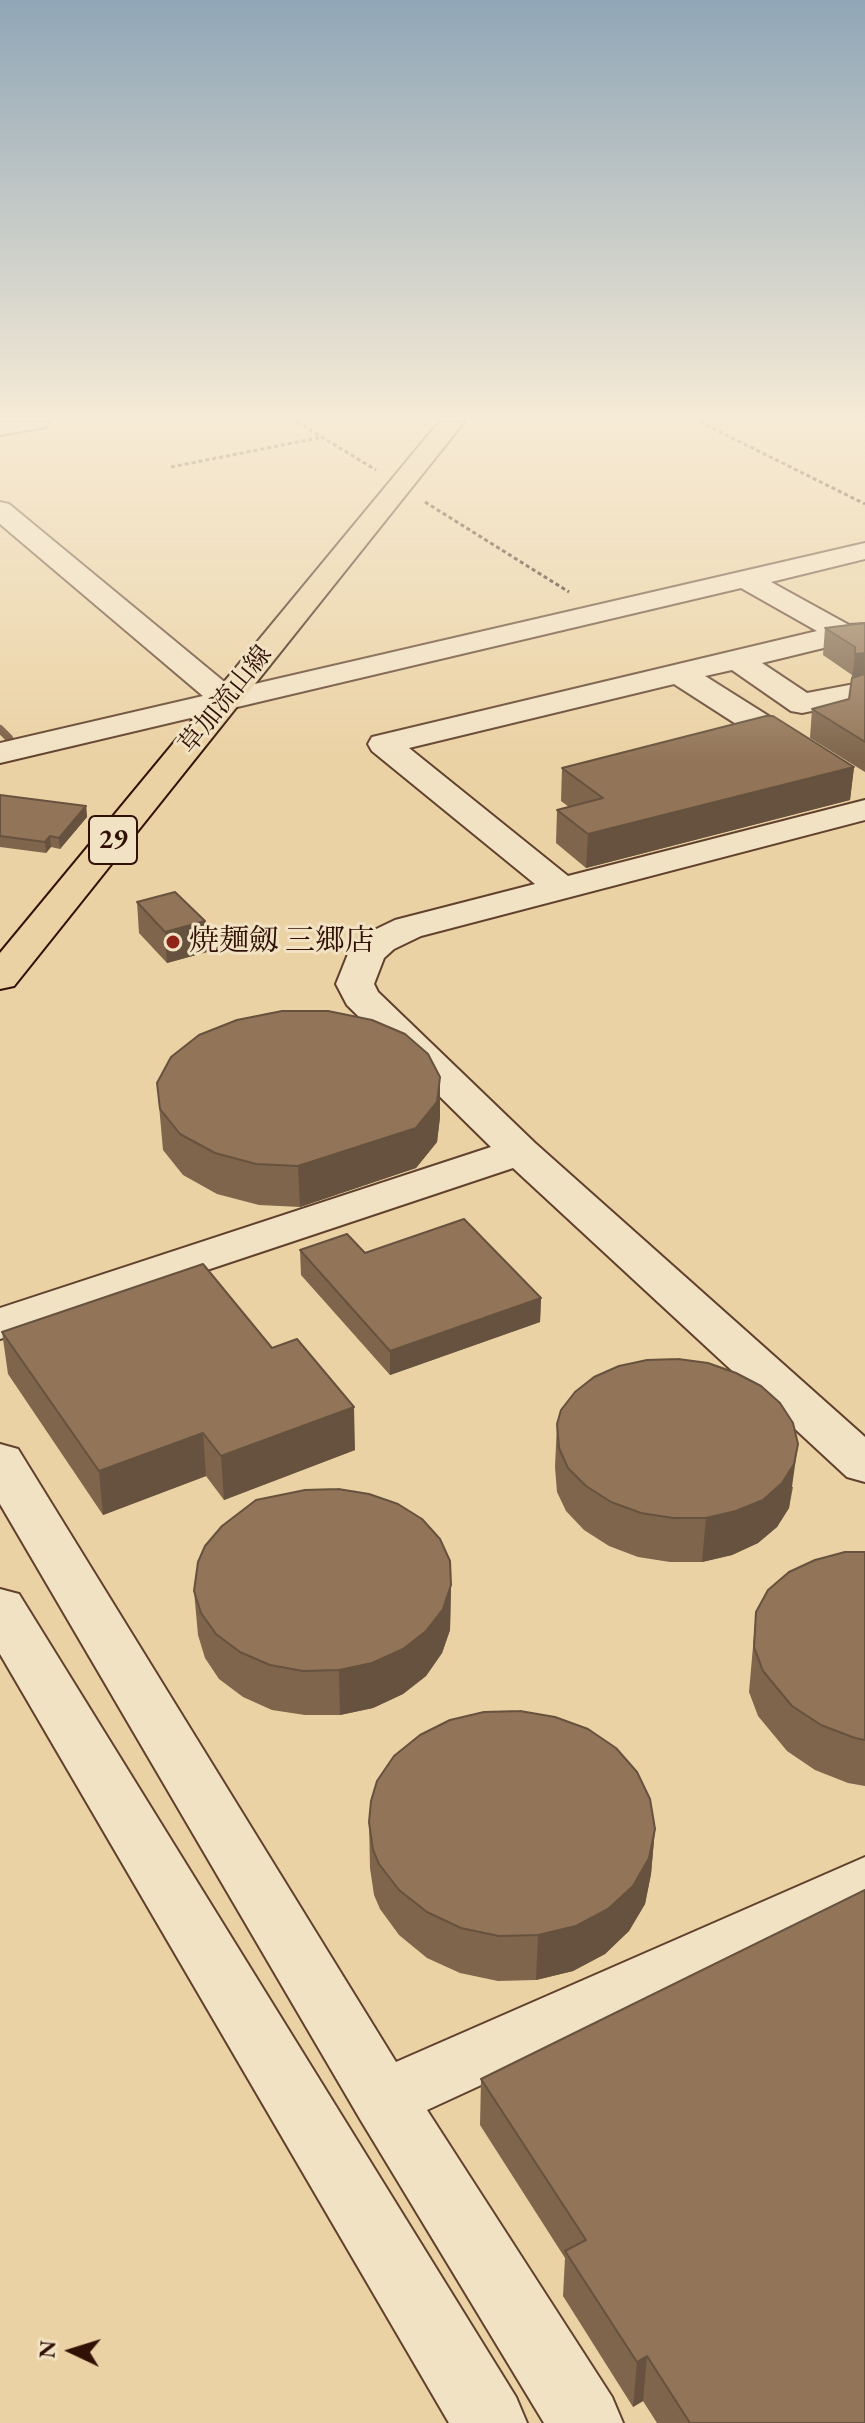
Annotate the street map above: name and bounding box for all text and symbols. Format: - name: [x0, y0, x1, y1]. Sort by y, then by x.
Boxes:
- street label: 草加流山線: [173, 640, 279, 760]
- road number: 29: [89, 816, 137, 864]
- place label: 焼麺劔 三郷店: [189, 924, 375, 960]
- marker: 焼麺劔 三郷店: [164, 933, 182, 951]
- north arrow: [32, 2311, 112, 2391]
- text: N: [32, 2339, 63, 2359]

